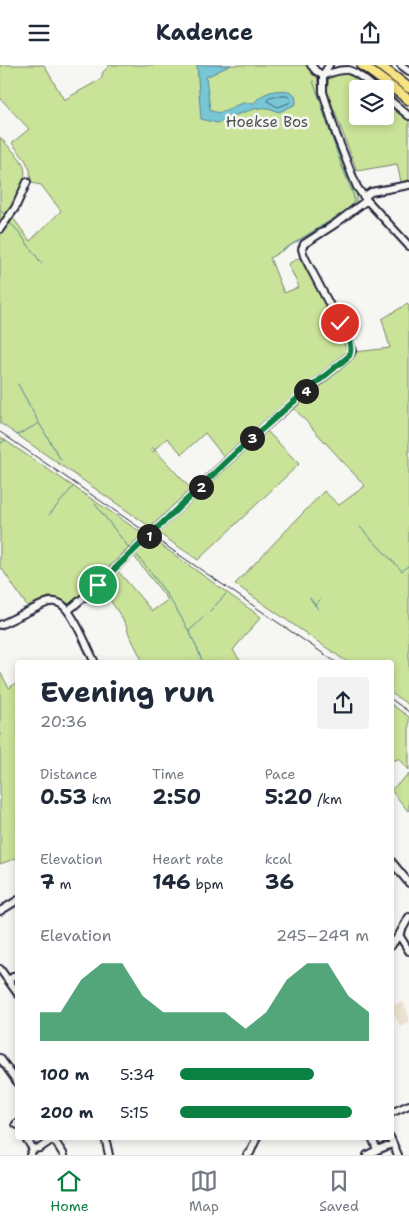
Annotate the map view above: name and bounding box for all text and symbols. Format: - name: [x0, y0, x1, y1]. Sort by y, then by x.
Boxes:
- text: Kadence: [156, 18, 253, 47]
- icon: menu: [25, 19, 53, 47]
- icon: share: [356, 19, 384, 47]
- map controls: [349, 80, 394, 125]
- button: layers: [349, 80, 394, 125]
- park label: Hoekse Bos: [226, 112, 308, 132]
- pin: [319, 302, 361, 344]
- icon: check: [326, 309, 354, 337]
- pin: 4: [294, 379, 318, 403]
- text: 4: [302, 382, 311, 400]
- pin: 3: [240, 425, 264, 451]
- text: 3: [248, 429, 257, 447]
- pin: 2: [188, 475, 214, 499]
- text: 2: [197, 478, 206, 496]
- pin: 1: [136, 523, 162, 549]
- text: 1: [146, 527, 153, 545]
- pin: [77, 564, 119, 606]
- icon: arrive: [84, 571, 112, 599]
- text: Evening run: [40, 673, 215, 711]
- button: share: [317, 677, 369, 729]
- text: 20:36: [40, 711, 87, 732]
- text: Distance: [40, 765, 97, 783]
- text: Time: [152, 765, 184, 783]
- text: Pace: [265, 765, 295, 783]
- text: 0.53: [40, 783, 87, 811]
- text: 2:50: [152, 783, 201, 811]
- text: 5:20: [265, 783, 312, 811]
- text: km: [87, 790, 112, 808]
- text: /km: [312, 790, 342, 808]
- text: Elevation: [40, 850, 103, 868]
- text: Heart rate: [152, 850, 224, 868]
- text: kcal: [265, 850, 292, 868]
- text: 7: [40, 868, 55, 896]
- text: 146: [152, 868, 191, 896]
- text: 36: [265, 868, 294, 896]
- text: m: [55, 875, 72, 893]
- text: bpm: [191, 875, 224, 893]
- text: Elevation: [40, 925, 112, 946]
- text: 245–249 m: [276, 925, 369, 946]
- text: 100 m: [40, 1064, 89, 1085]
- text: 5:34: [120, 1064, 155, 1085]
- text: 200 m: [40, 1102, 93, 1123]
- text: 5:15: [120, 1102, 149, 1123]
- tab: Home: [50, 1167, 89, 1215]
- tab: Map: [189, 1167, 219, 1215]
- tab: Saved: [319, 1167, 359, 1215]

